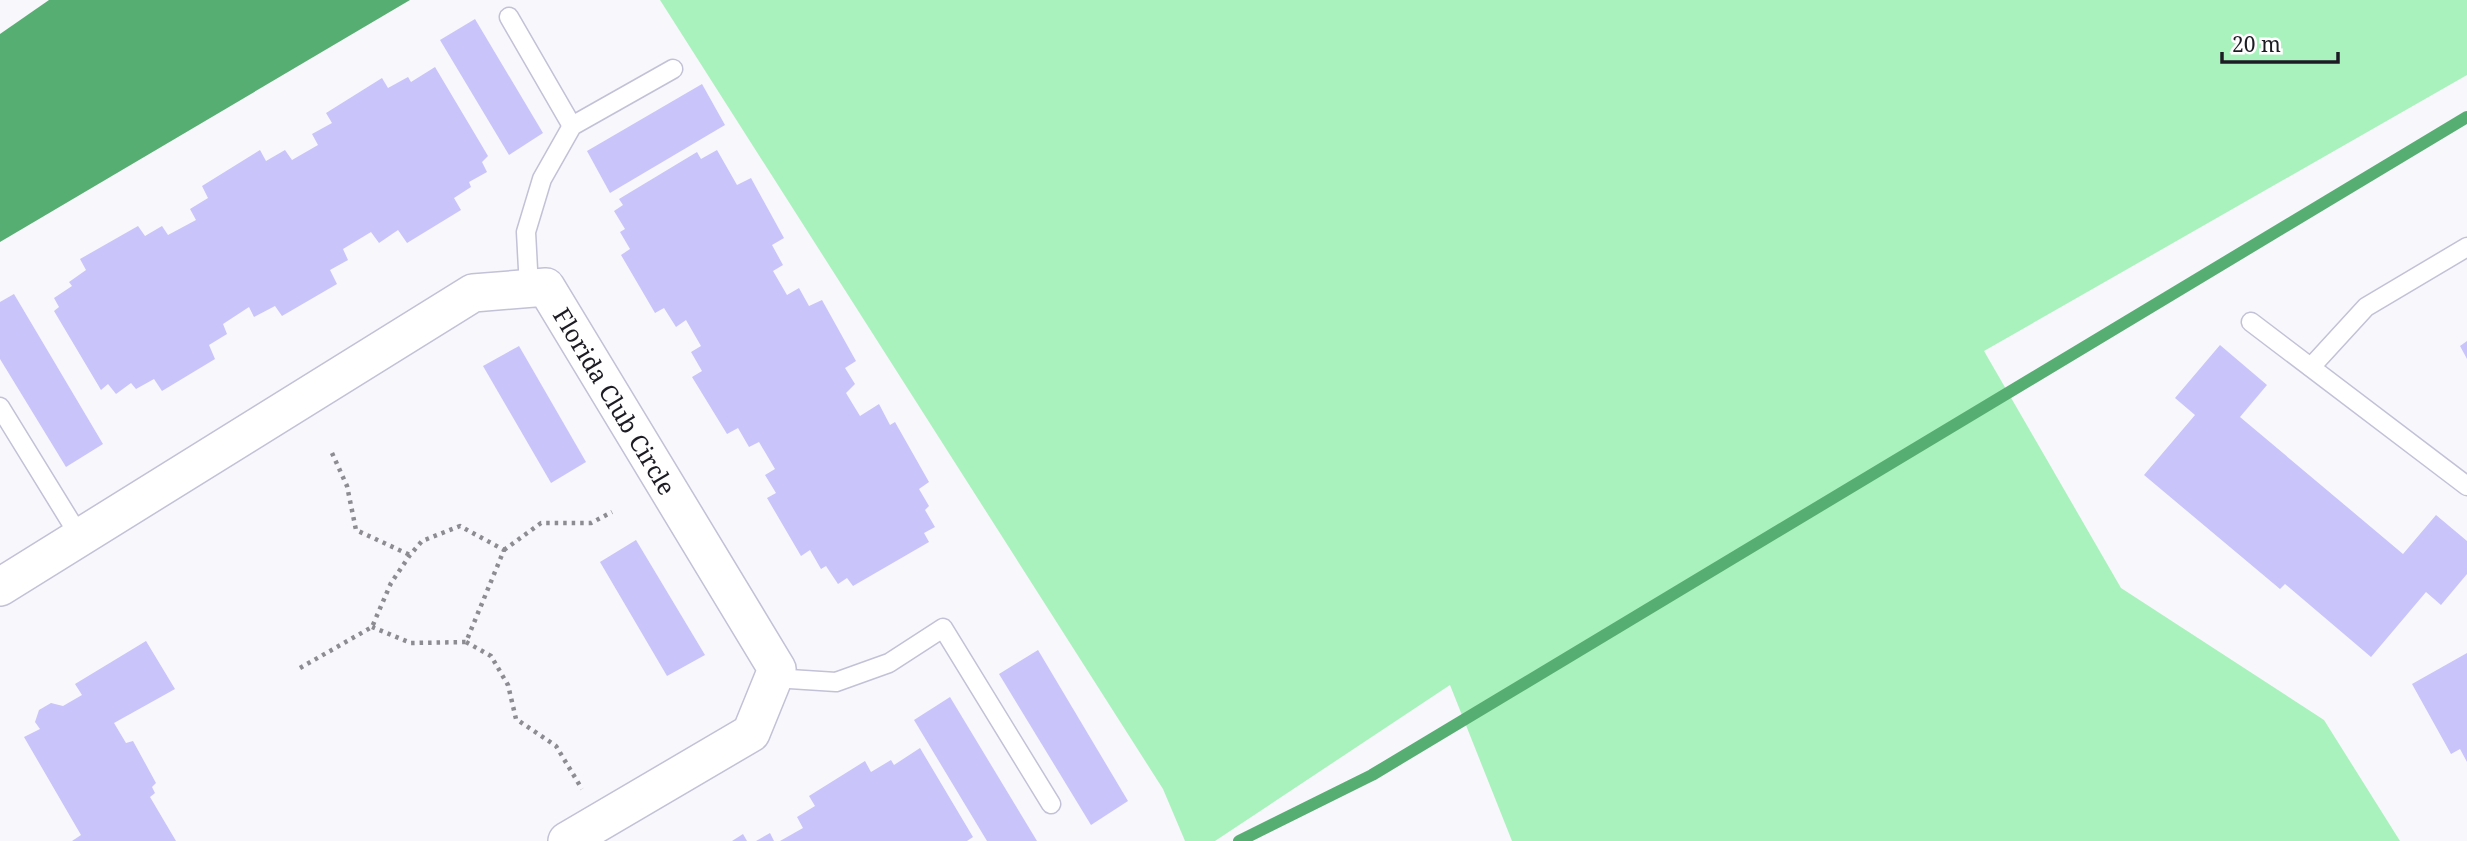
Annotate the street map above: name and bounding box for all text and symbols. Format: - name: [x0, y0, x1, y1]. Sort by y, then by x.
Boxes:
- scale bar: [2222, 21, 2338, 65]
- text: 20 m: [2232, 30, 2281, 58]
- street label: Florida Club Circle: [546, 301, 684, 501]

